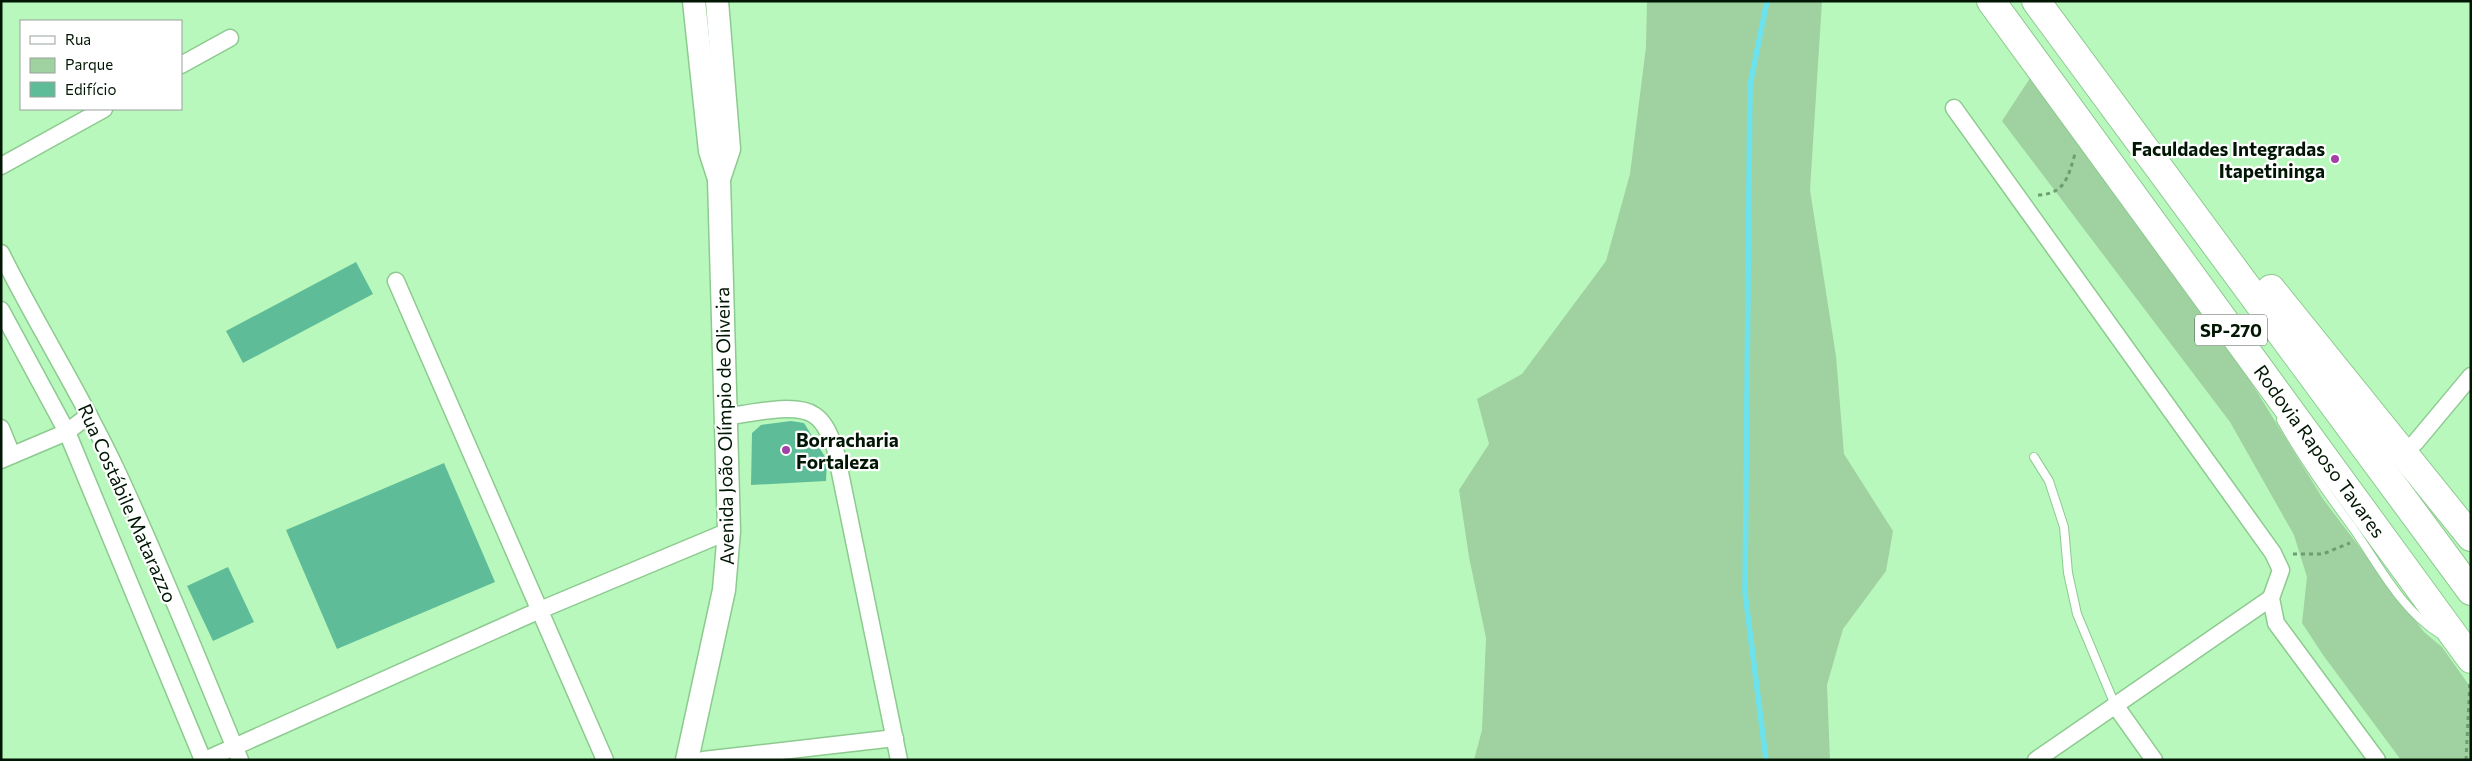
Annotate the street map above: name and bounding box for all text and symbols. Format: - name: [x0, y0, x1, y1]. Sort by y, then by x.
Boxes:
- legend: [20, 20, 182, 110]
- text: Rua: [65, 30, 91, 48]
- text: Parque: [65, 55, 113, 73]
- text: Edifício: [65, 80, 116, 98]
- place label: Faculdades Integradas Itapetininga: [2131, 137, 2325, 182]
- marker: Faculdades Integradas Itapetininga: [2329, 153, 2341, 165]
- street label: Avenida João Olímpio de Oliveira: [710, 287, 738, 565]
- road number: SP-270: [2195, 314, 2267, 346]
- street label: Rodovia Raposo Tavares: [2250, 360, 2390, 542]
- street label: Rua Costábile Matarazzo: [74, 400, 182, 606]
- place label: Borracharia Fortaleza: [796, 428, 899, 473]
- marker: Borracharia Fortaleza: [780, 444, 792, 456]

